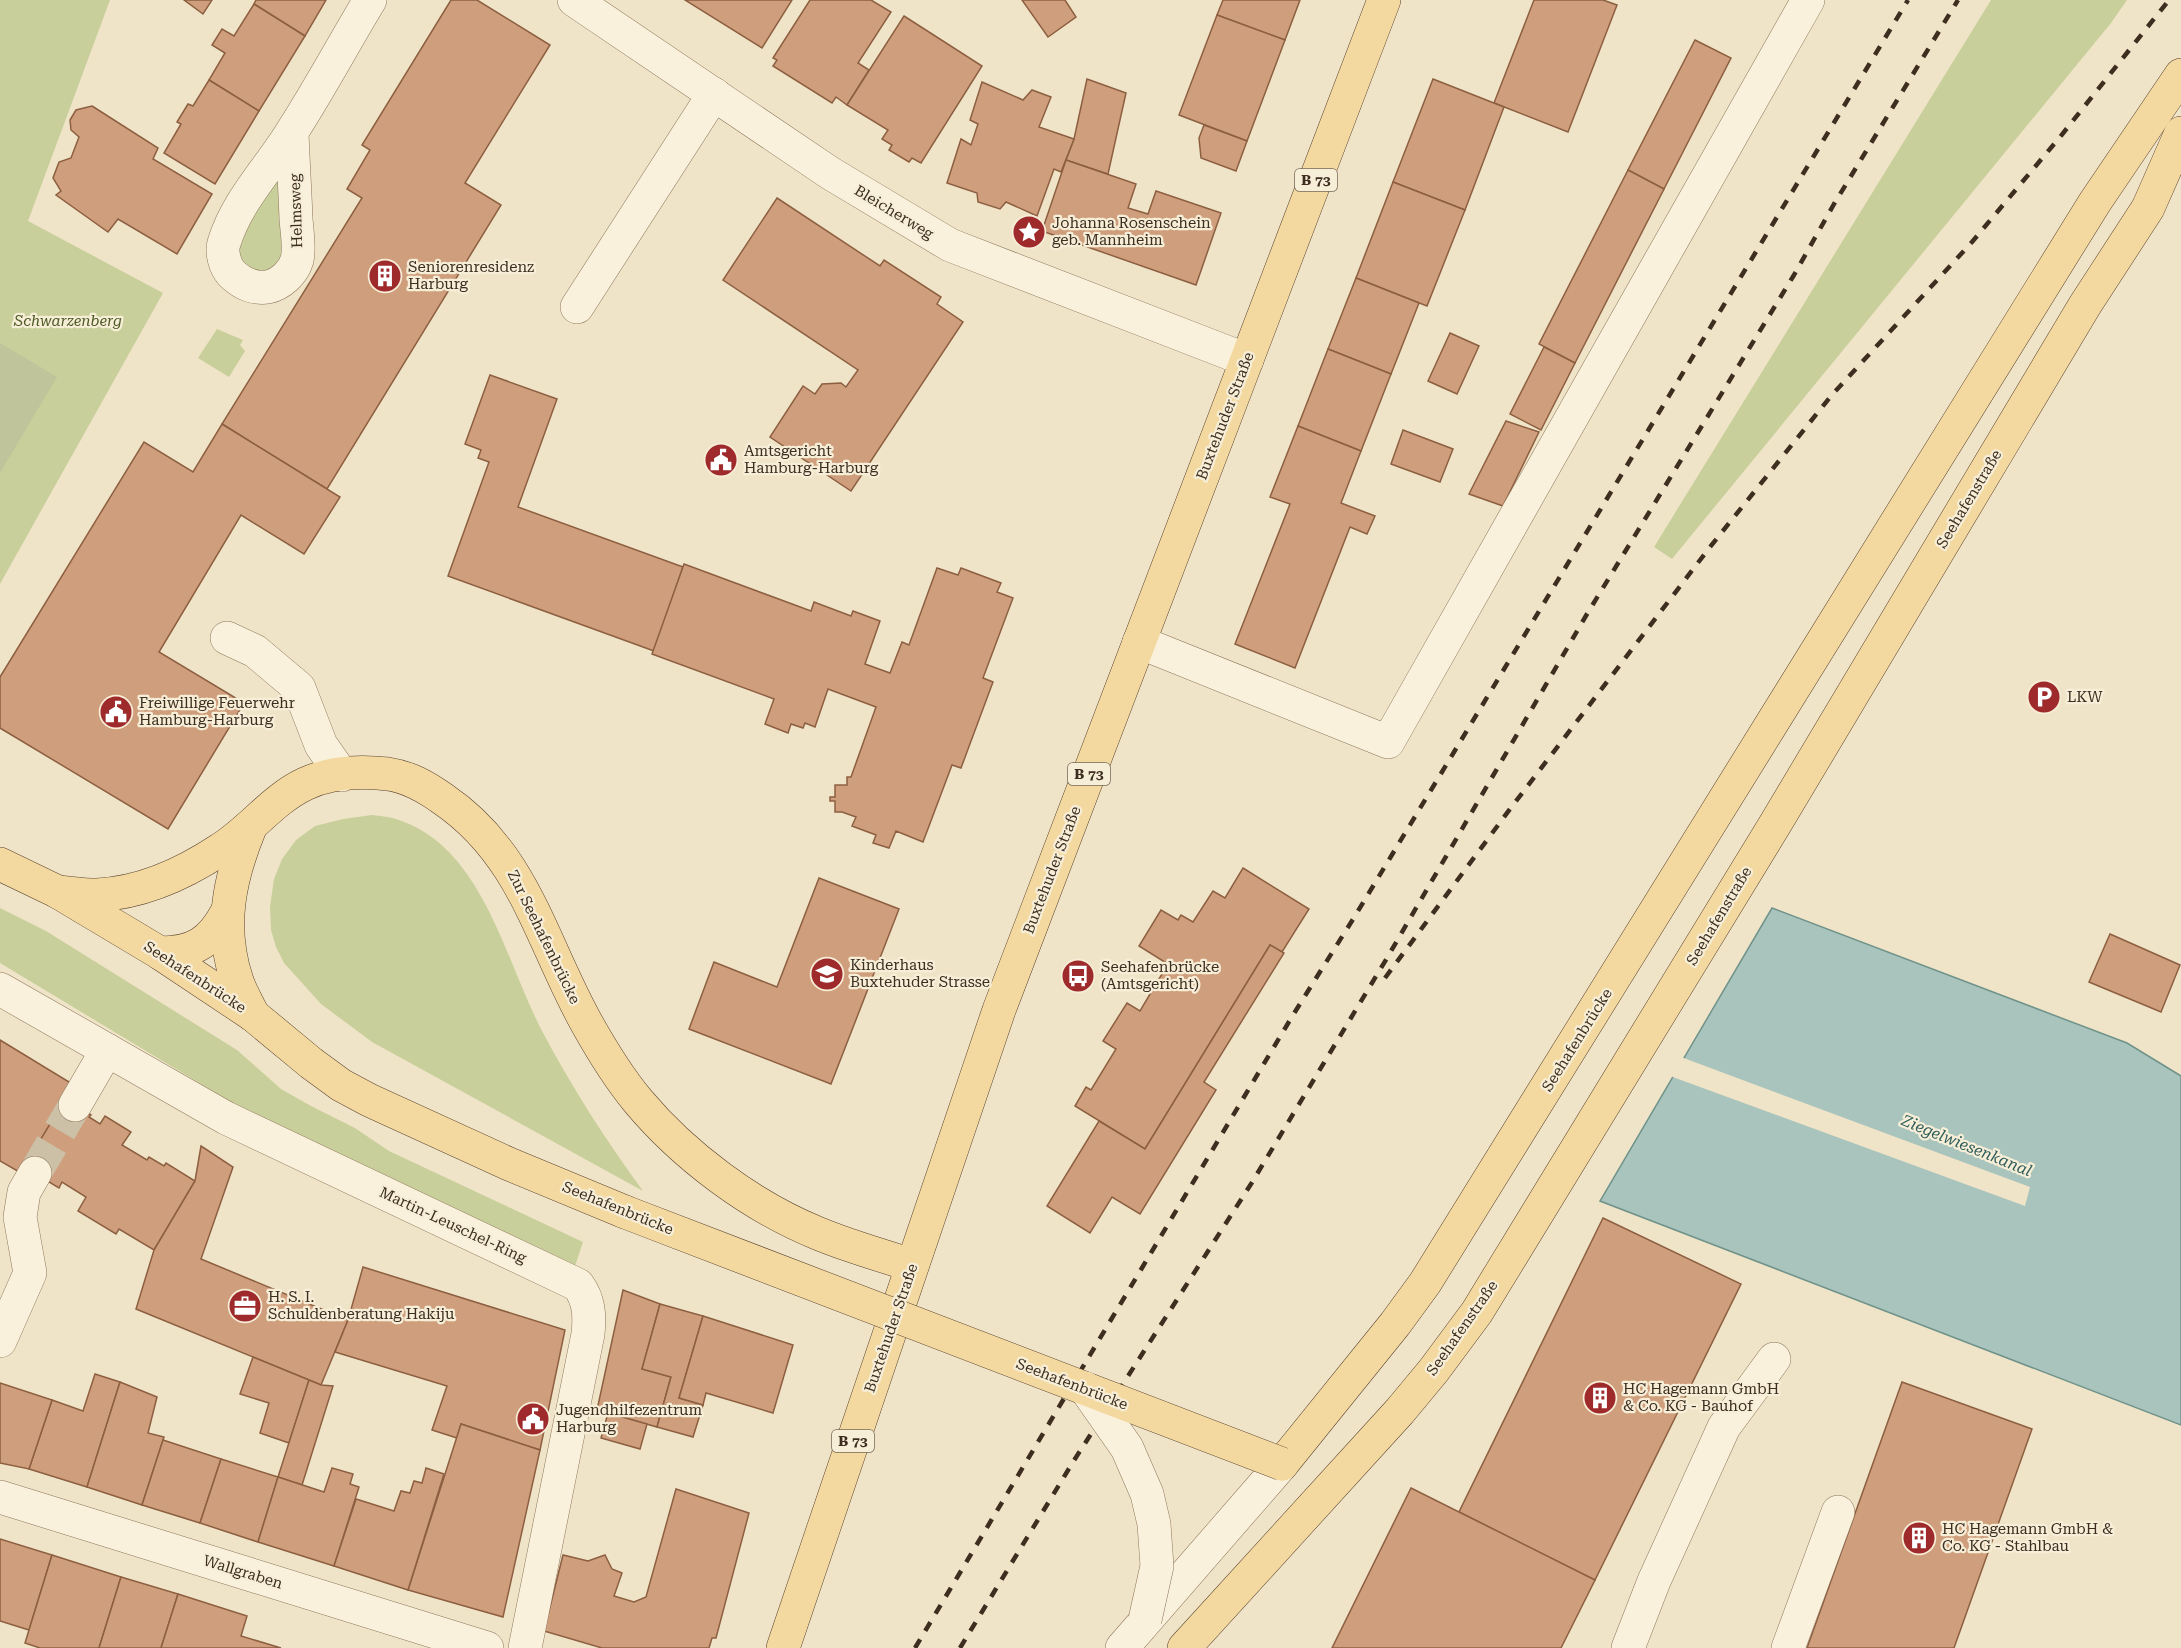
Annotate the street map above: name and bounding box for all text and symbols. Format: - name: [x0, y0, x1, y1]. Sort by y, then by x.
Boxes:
- road number: B 73: [1295, 169, 1337, 191]
- street label: Helmsweg: [286, 173, 306, 249]
- street label: Bleicherweg: [851, 181, 937, 243]
- place icon: Johanna Rosenschein geb. Mannheim: [1011, 214, 1047, 250]
- place label: Johanna Rosenschein geb. Mannheim: [1052, 214, 1211, 249]
- building icon: Seniorenresidenz Harburg: [367, 258, 403, 294]
- place label: Seniorenresidenz Harburg: [408, 258, 534, 293]
- park label: Schwarzenberg: [13, 312, 122, 330]
- street label: Buxtehuder Straße: [1192, 350, 1258, 482]
- public building icon: Amtsgericht Hamburg-Harburg: [703, 442, 739, 478]
- place label: Amtsgericht Hamburg-Harburg: [744, 442, 879, 477]
- street label: Seehafenstraße: [1932, 446, 2006, 552]
- parking icon: LKW: [2026, 679, 2062, 715]
- place label: LKW: [2067, 688, 2103, 706]
- public building icon: Freiwillige Feuerwehr Hamburg-Harburg: [98, 694, 134, 730]
- place label: Freiwillige Feuerwehr Hamburg-Harburg: [139, 694, 295, 729]
- road number: B 73: [1068, 763, 1110, 785]
- street label: Buxtehuder Straße: [1019, 804, 1085, 936]
- street label: Seehafenstraße: [1682, 863, 1756, 969]
- street label: Zur Seehafenbrücke: [504, 867, 584, 1007]
- street label: Seehafenbrücke: [141, 937, 249, 1017]
- school or university icon: Kinderhaus Buxtehuder Strasse: [809, 956, 845, 992]
- place label: Kinderhaus Buxtehuder Strasse: [850, 956, 990, 991]
- bus stop icon: Seehafenbrücke (Amtsgericht): [1060, 958, 1096, 994]
- place label: Seehafenbrücke (Amtsgericht): [1101, 958, 1219, 993]
- street label: Seehafenbrücke: [1538, 985, 1616, 1095]
- water label: Ziegelwiesenkanal: [1898, 1110, 2035, 1180]
- street label: Seehafenbrücke: [560, 1178, 676, 1238]
- street label: Martin-Leuschel-Ring: [377, 1183, 530, 1267]
- street label: Buxtehuder Straße: [860, 1261, 922, 1395]
- street label: Seehafenstraße: [1423, 1277, 1501, 1379]
- office icon: H. S. I. Schuldenberatung Hakiju: [227, 1288, 263, 1324]
- place label: H. S. I. Schuldenberatung Hakiju: [268, 1288, 455, 1323]
- street label: Seehafenbrücke: [1014, 1354, 1130, 1414]
- building icon: HC Hagemann GmbH & Co. KG - Bauhof: [1582, 1380, 1618, 1416]
- place label: HC Hagemann GmbH & Co. KG - Bauhof: [1623, 1380, 1779, 1415]
- public building icon: Jugendhilfezentrum Harburg: [515, 1401, 551, 1437]
- place label: Jugendhilfezentrum Harburg: [556, 1401, 702, 1436]
- road number: B 73: [832, 1430, 874, 1452]
- building icon: HC Hagemann GmbH & Co. KG - Stahlbau: [1901, 1520, 1937, 1556]
- place label: HC Hagemann GmbH & Co. KG - Stahlbau: [1942, 1520, 2113, 1555]
- street label: Wallgraben: [201, 1551, 285, 1593]

